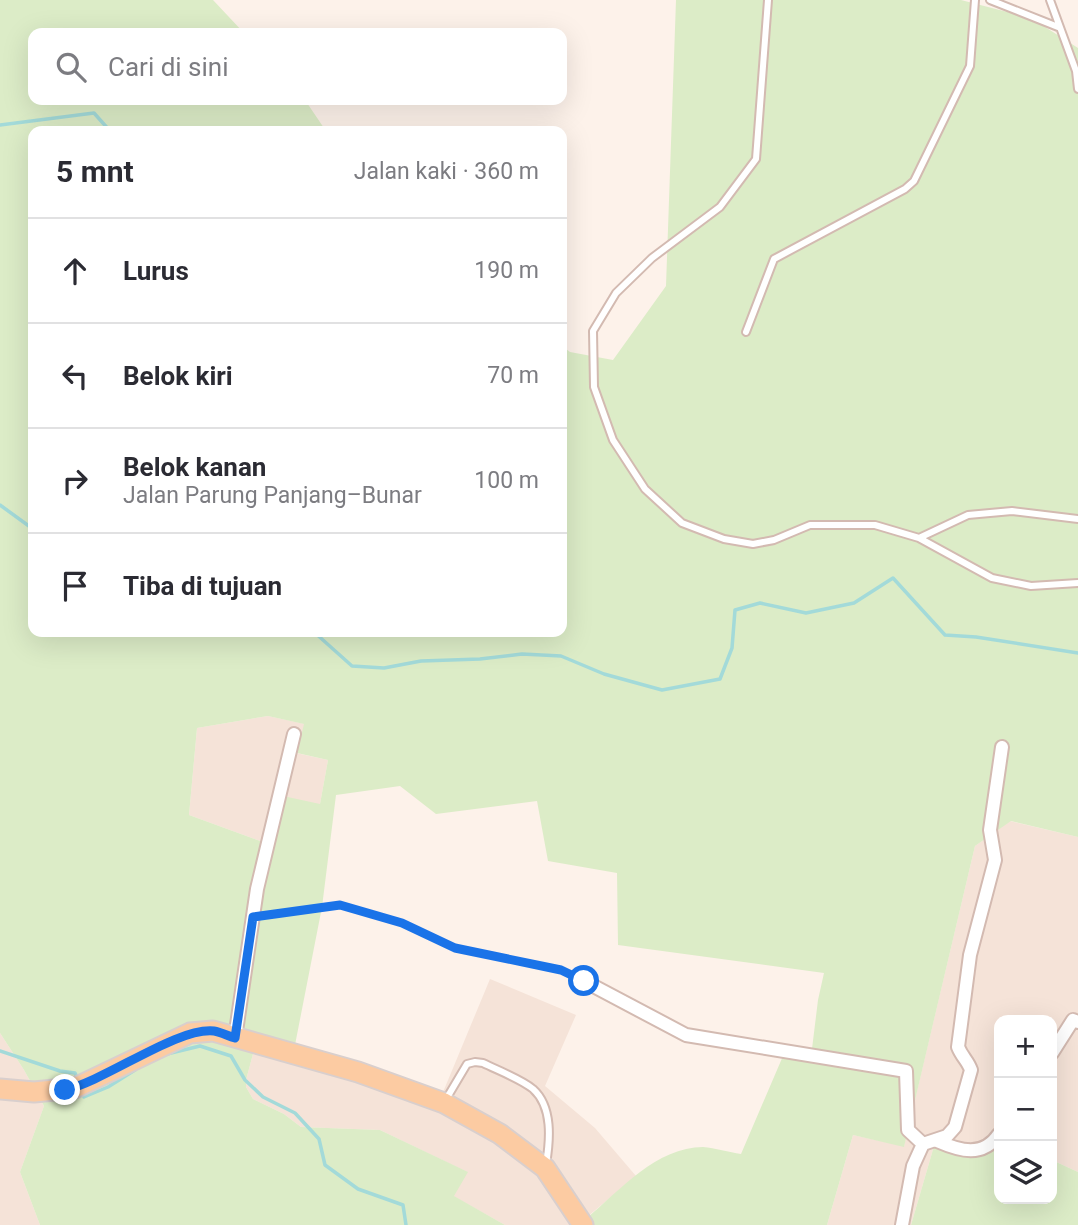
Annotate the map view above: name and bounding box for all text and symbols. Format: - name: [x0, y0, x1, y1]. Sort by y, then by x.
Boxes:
- search box: [28, 28, 567, 105]
- icon: search: [52, 48, 90, 86]
- text: Cari di sini: [108, 52, 229, 82]
- text: 5 mnt: [56, 154, 134, 189]
- text: Jalan kaki · 360 m: [354, 158, 539, 185]
- icon: ahead: [56, 252, 94, 290]
- text: Lurus: [123, 256, 189, 286]
- text: 190 m: [474, 257, 539, 284]
- icon: left: [56, 357, 94, 395]
- text: Belok kiri: [123, 361, 233, 391]
- text: 70 m: [487, 362, 539, 389]
- text: Belok kanan: [123, 452, 266, 482]
- icon: right: [56, 462, 94, 500]
- text: 100 m: [474, 467, 539, 494]
- text: Jalan Parung Panjang–Bunar: [123, 482, 422, 509]
- icon: arrive: [56, 567, 94, 605]
- text: Tiba di tujuan: [123, 571, 282, 601]
- route start: [568, 965, 599, 996]
- map controls: [994, 1015, 1057, 1204]
- button: +: [994, 1015, 1057, 1078]
- route end: [49, 1074, 80, 1105]
- button: −: [994, 1078, 1057, 1141]
- button: layers: [994, 1141, 1057, 1204]

